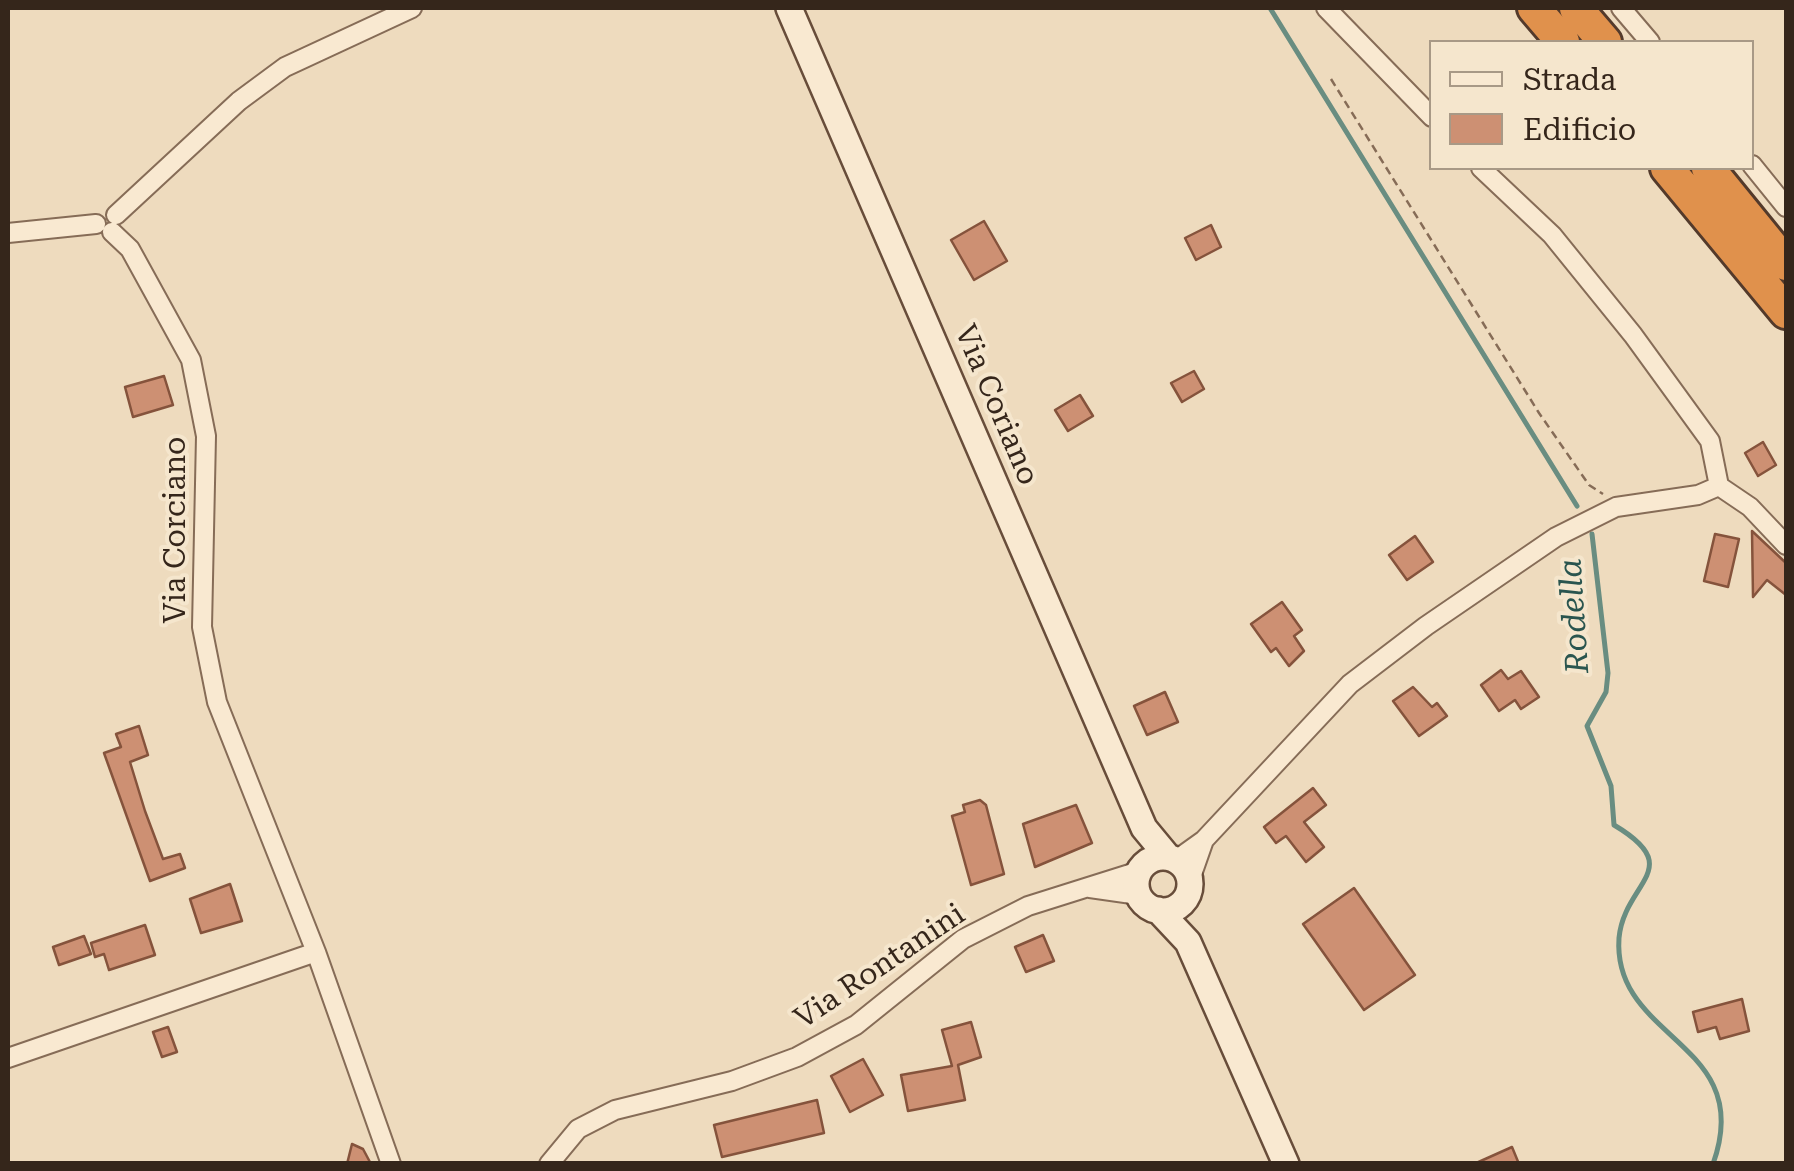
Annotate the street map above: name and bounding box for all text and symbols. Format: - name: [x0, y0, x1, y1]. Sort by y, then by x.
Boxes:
- legend: [1429, 40, 1754, 170]
- text: Strada: [1523, 62, 1616, 97]
- text: Edificio: [1523, 112, 1636, 147]
- street label: Via Coriano: [946, 320, 1046, 490]
- street label: Via Corciano: [158, 437, 194, 623]
- water label: Rodella: [1552, 557, 1598, 675]
- street label: Via Rontanini: [788, 897, 972, 1037]

